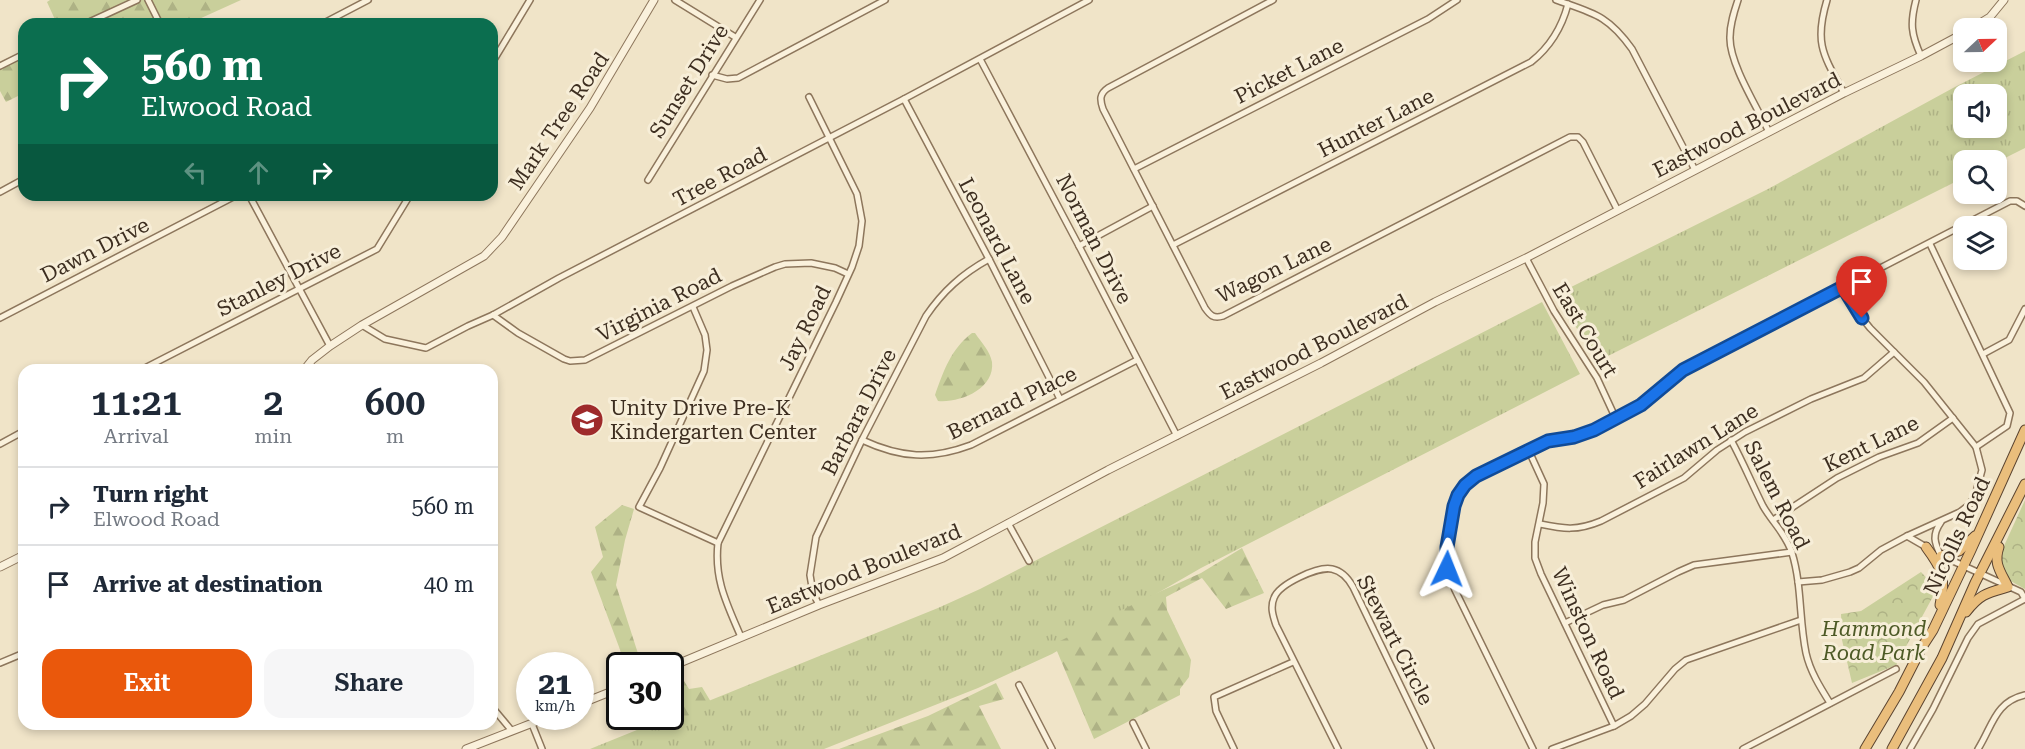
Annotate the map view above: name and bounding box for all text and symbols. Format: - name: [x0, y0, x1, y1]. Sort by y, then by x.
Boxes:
- north arrow: [1953, 18, 2007, 72]
- map controls: [1953, 18, 2007, 270]
- street label: Sunset Drive: [645, 20, 733, 142]
- street label: Picket Lane: [1231, 33, 1347, 109]
- text: 560 m: [141, 41, 263, 90]
- icon: right: [42, 42, 120, 120]
- street label: Mark Tree Road: [504, 47, 614, 194]
- street label: Eastwood Boulevard: [1649, 67, 1845, 183]
- street label: Hunter Lane: [1314, 84, 1438, 162]
- button: sound: [1953, 84, 2007, 138]
- text: Elwood Road: [141, 91, 312, 123]
- street label: Tree Road: [669, 142, 771, 212]
- button: search: [1953, 150, 2007, 204]
- icon: left: [179, 156, 212, 189]
- icon: ahead: [242, 156, 275, 189]
- icon: right: [305, 156, 338, 189]
- street label: Norman Drive: [1051, 170, 1137, 308]
- street label: Leonard Lane: [954, 174, 1040, 308]
- street label: Dawn Drive: [37, 212, 153, 288]
- button: layers: [1953, 216, 2007, 270]
- street label: Wagon Lane: [1213, 232, 1335, 308]
- street label: Stanley Drive: [213, 239, 345, 321]
- pin: [1836, 256, 1887, 318]
- street label: Virginia Road: [593, 263, 726, 347]
- icon: arrive: [1845, 265, 1878, 298]
- street label: East Court: [1547, 278, 1623, 382]
- street label: Jay Road: [774, 281, 836, 374]
- street label: Eastwood Boulevard: [1216, 289, 1412, 405]
- street label: Barbara Drive: [817, 345, 901, 479]
- street label: Bernard Place: [943, 361, 1081, 445]
- text: 11:21: [91, 382, 182, 424]
- text: 2: [263, 382, 283, 424]
- text: 600: [365, 382, 425, 424]
- place label: Unity Drive Pre-K Kindergarten Center: [610, 396, 817, 444]
- street label: Fairlawn Lane: [1630, 398, 1762, 494]
- school or university icon: Unity Drive Pre-K Kindergarten Center: [569, 402, 605, 438]
- street label: Kent Lane: [1820, 411, 1922, 477]
- text: Arrival: [104, 424, 169, 448]
- text: min: [255, 424, 292, 448]
- text: m: [386, 424, 404, 448]
- street label: Salem Road: [1739, 437, 1815, 554]
- street label: Nicolls Road: [1919, 472, 1995, 599]
- text: Turn right: [93, 482, 208, 507]
- icon: right: [42, 490, 75, 523]
- text: 560 m: [411, 494, 474, 519]
- text: Elwood Road: [93, 507, 220, 531]
- street label: Eastwood Boulevard: [763, 519, 965, 619]
- position arrow: [1415, 537, 1479, 601]
- street label: Winston Road: [1547, 563, 1629, 703]
- icon: arrive: [42, 568, 75, 601]
- street label: Stewart Circle: [1352, 571, 1438, 709]
- text: Arrive at destination: [93, 572, 322, 597]
- text: 40 m: [424, 572, 474, 597]
- park label: Hammond Road Park: [1820, 617, 1927, 665]
- button: Exit: [42, 649, 252, 718]
- button: Share: [264, 649, 474, 718]
- speed limit sign: 30: [606, 652, 684, 730]
- text: 21: [538, 666, 572, 701]
- text: km/h: [535, 697, 575, 715]

